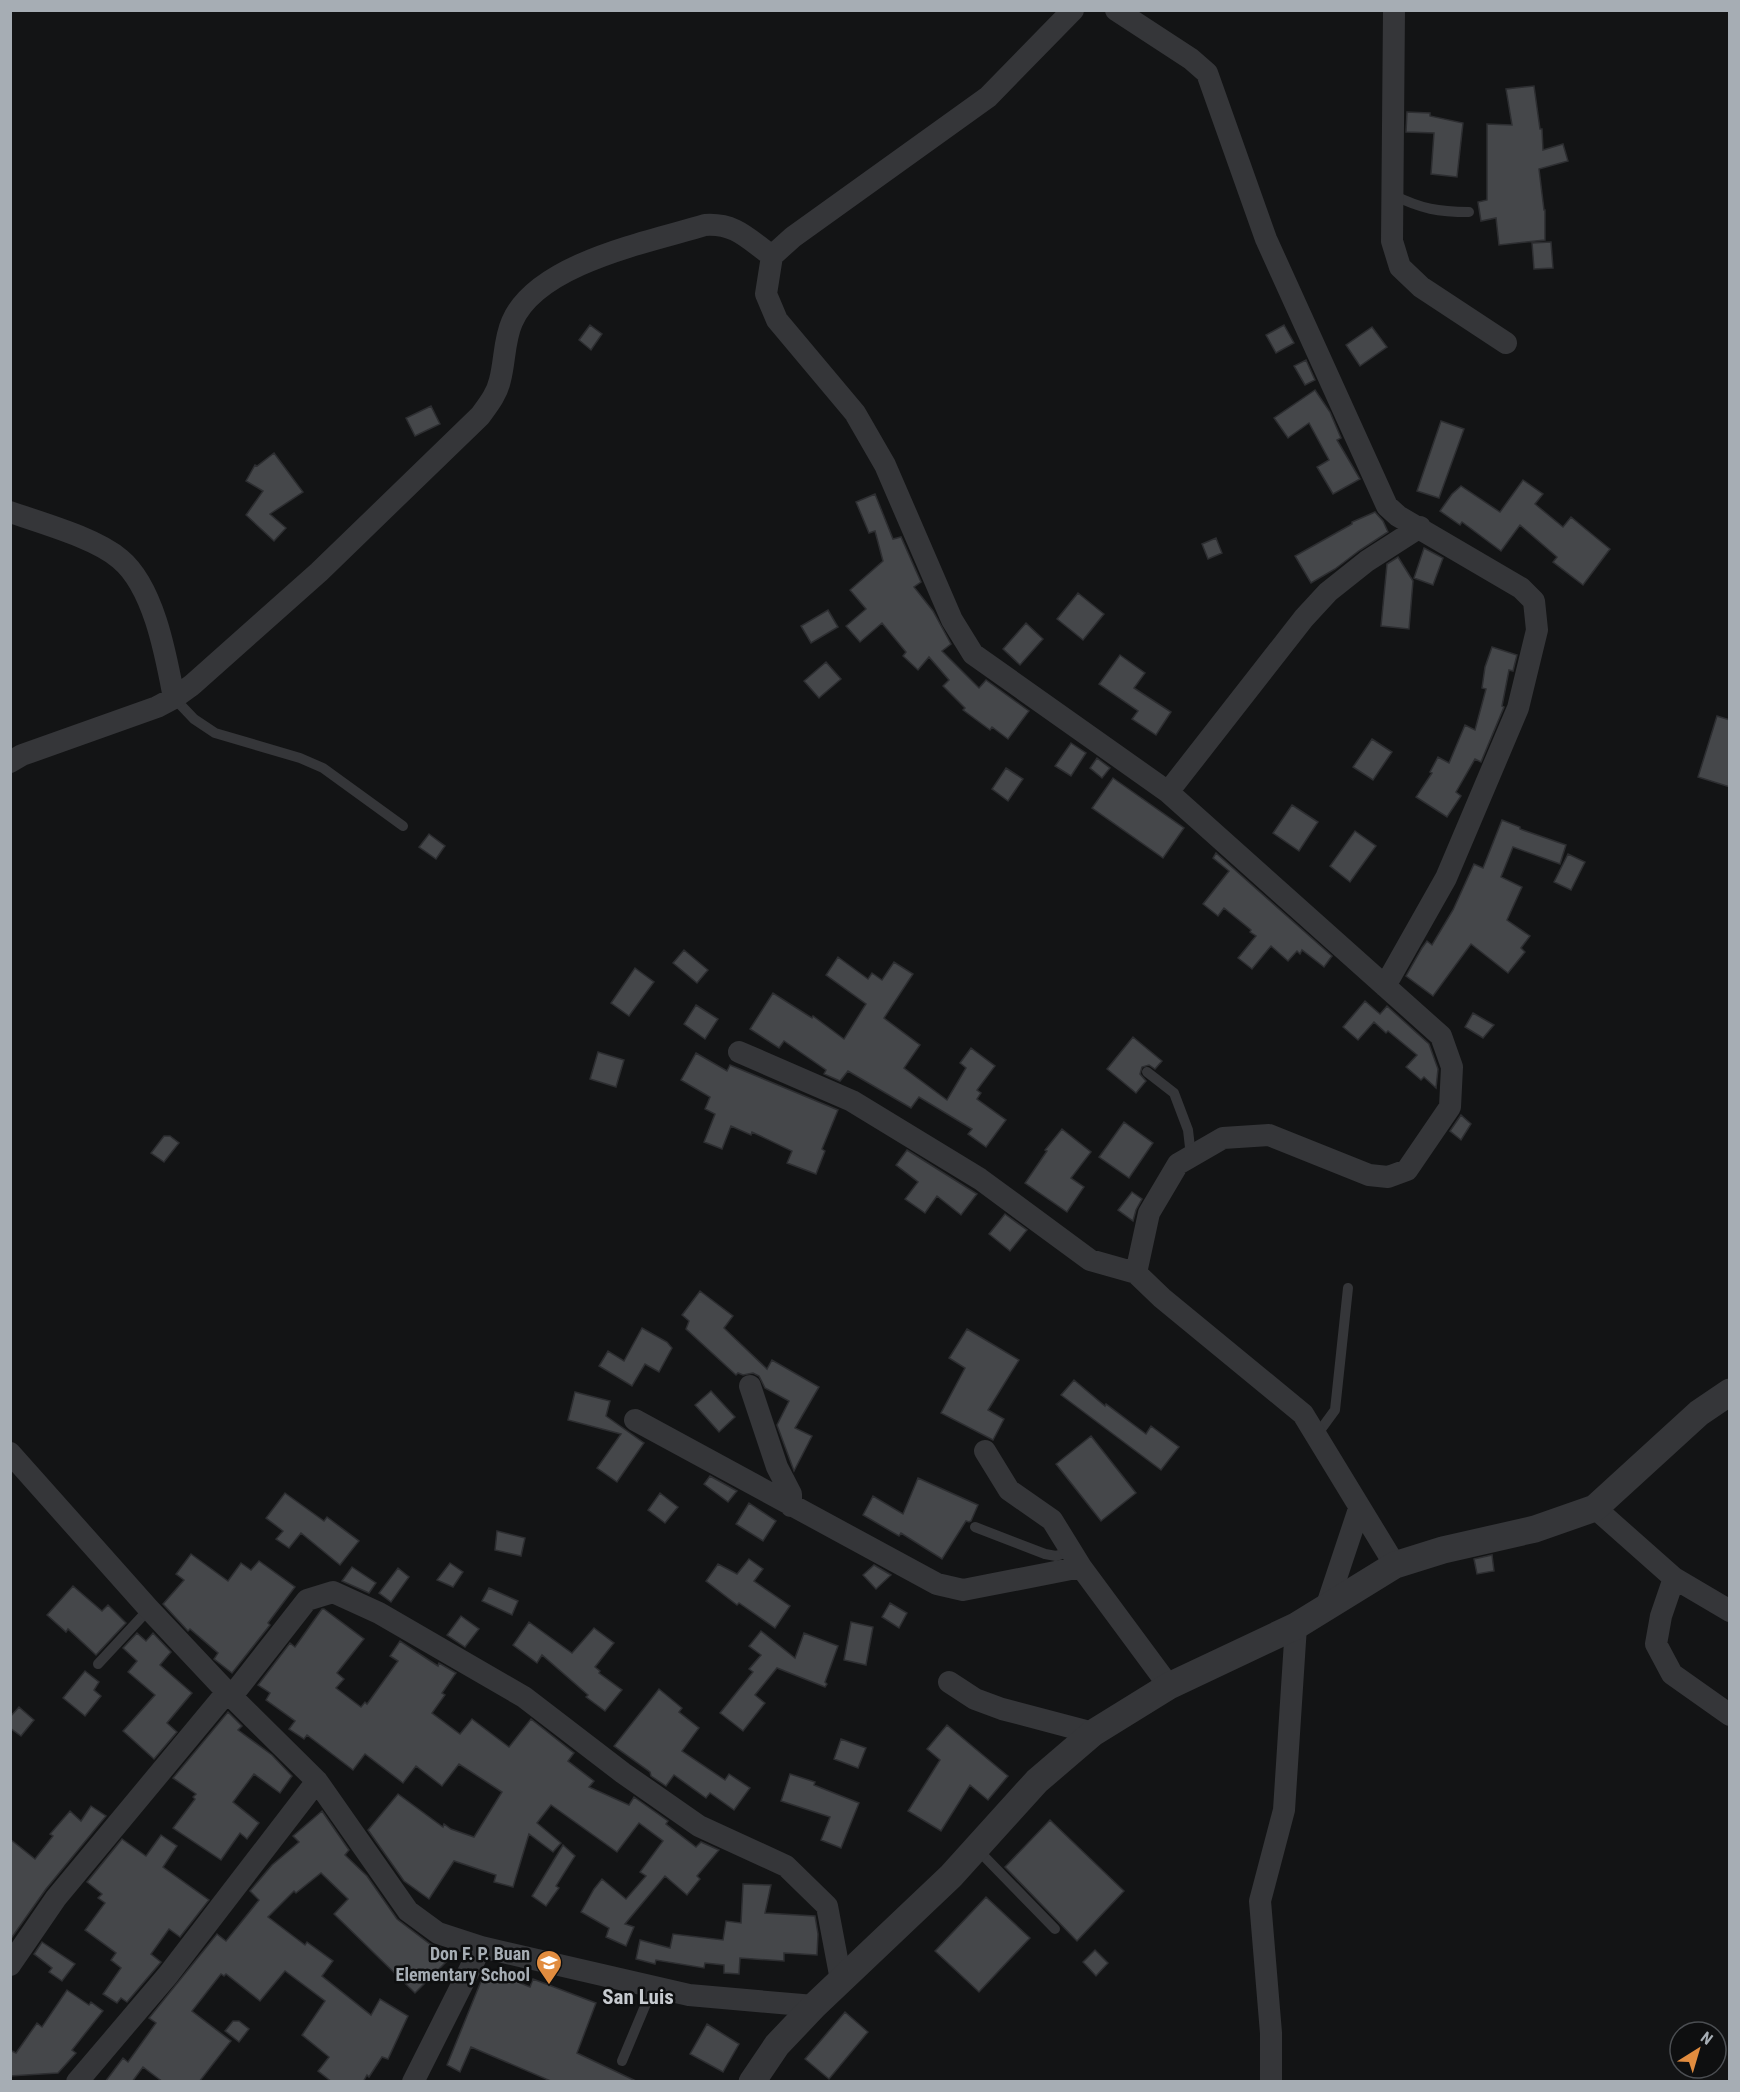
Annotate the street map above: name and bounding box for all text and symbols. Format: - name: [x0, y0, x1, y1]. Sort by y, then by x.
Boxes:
- place label: Don F. P. Buan Elementary School: [396, 1943, 530, 1985]
- school or university icon: Don F. P. Buan Elementary School: [534, 1948, 564, 1986]
- district label: San Luis: [602, 1985, 674, 2009]
- north arrow: [1668, 2020, 1728, 2080]
- text: N: [1697, 2028, 1716, 2049]

